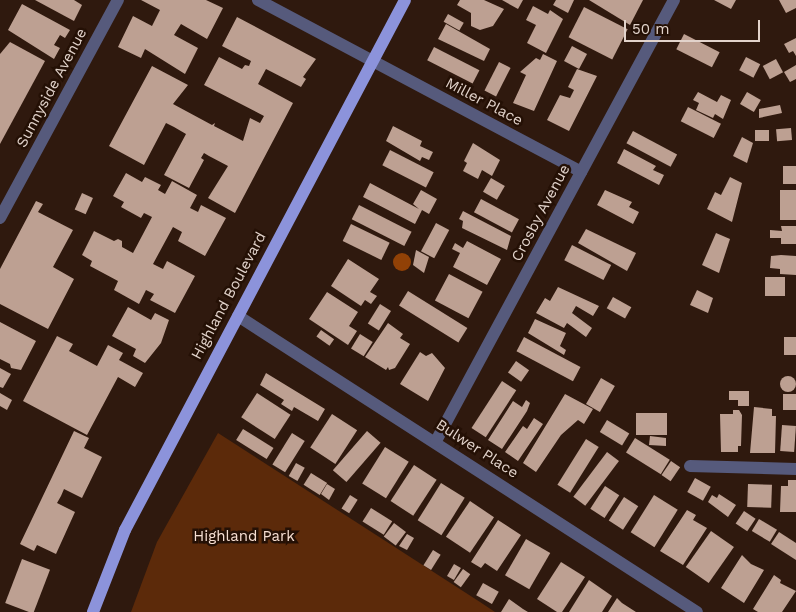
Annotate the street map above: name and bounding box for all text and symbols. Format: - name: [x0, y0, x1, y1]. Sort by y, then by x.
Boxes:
- scale bar: [626, 10, 762, 42]
- text: 50 m: [632, 20, 669, 38]
- street label: Sunnyside Avenue: [13, 25, 91, 151]
- street label: Miller Place: [442, 74, 526, 130]
- street label: Crosby Avenue: [508, 161, 574, 265]
- street label: Highland Boulevard: [188, 229, 270, 363]
- street label: Bulwer Place: [432, 416, 522, 482]
- park label: Highland Park: [193, 528, 295, 546]

